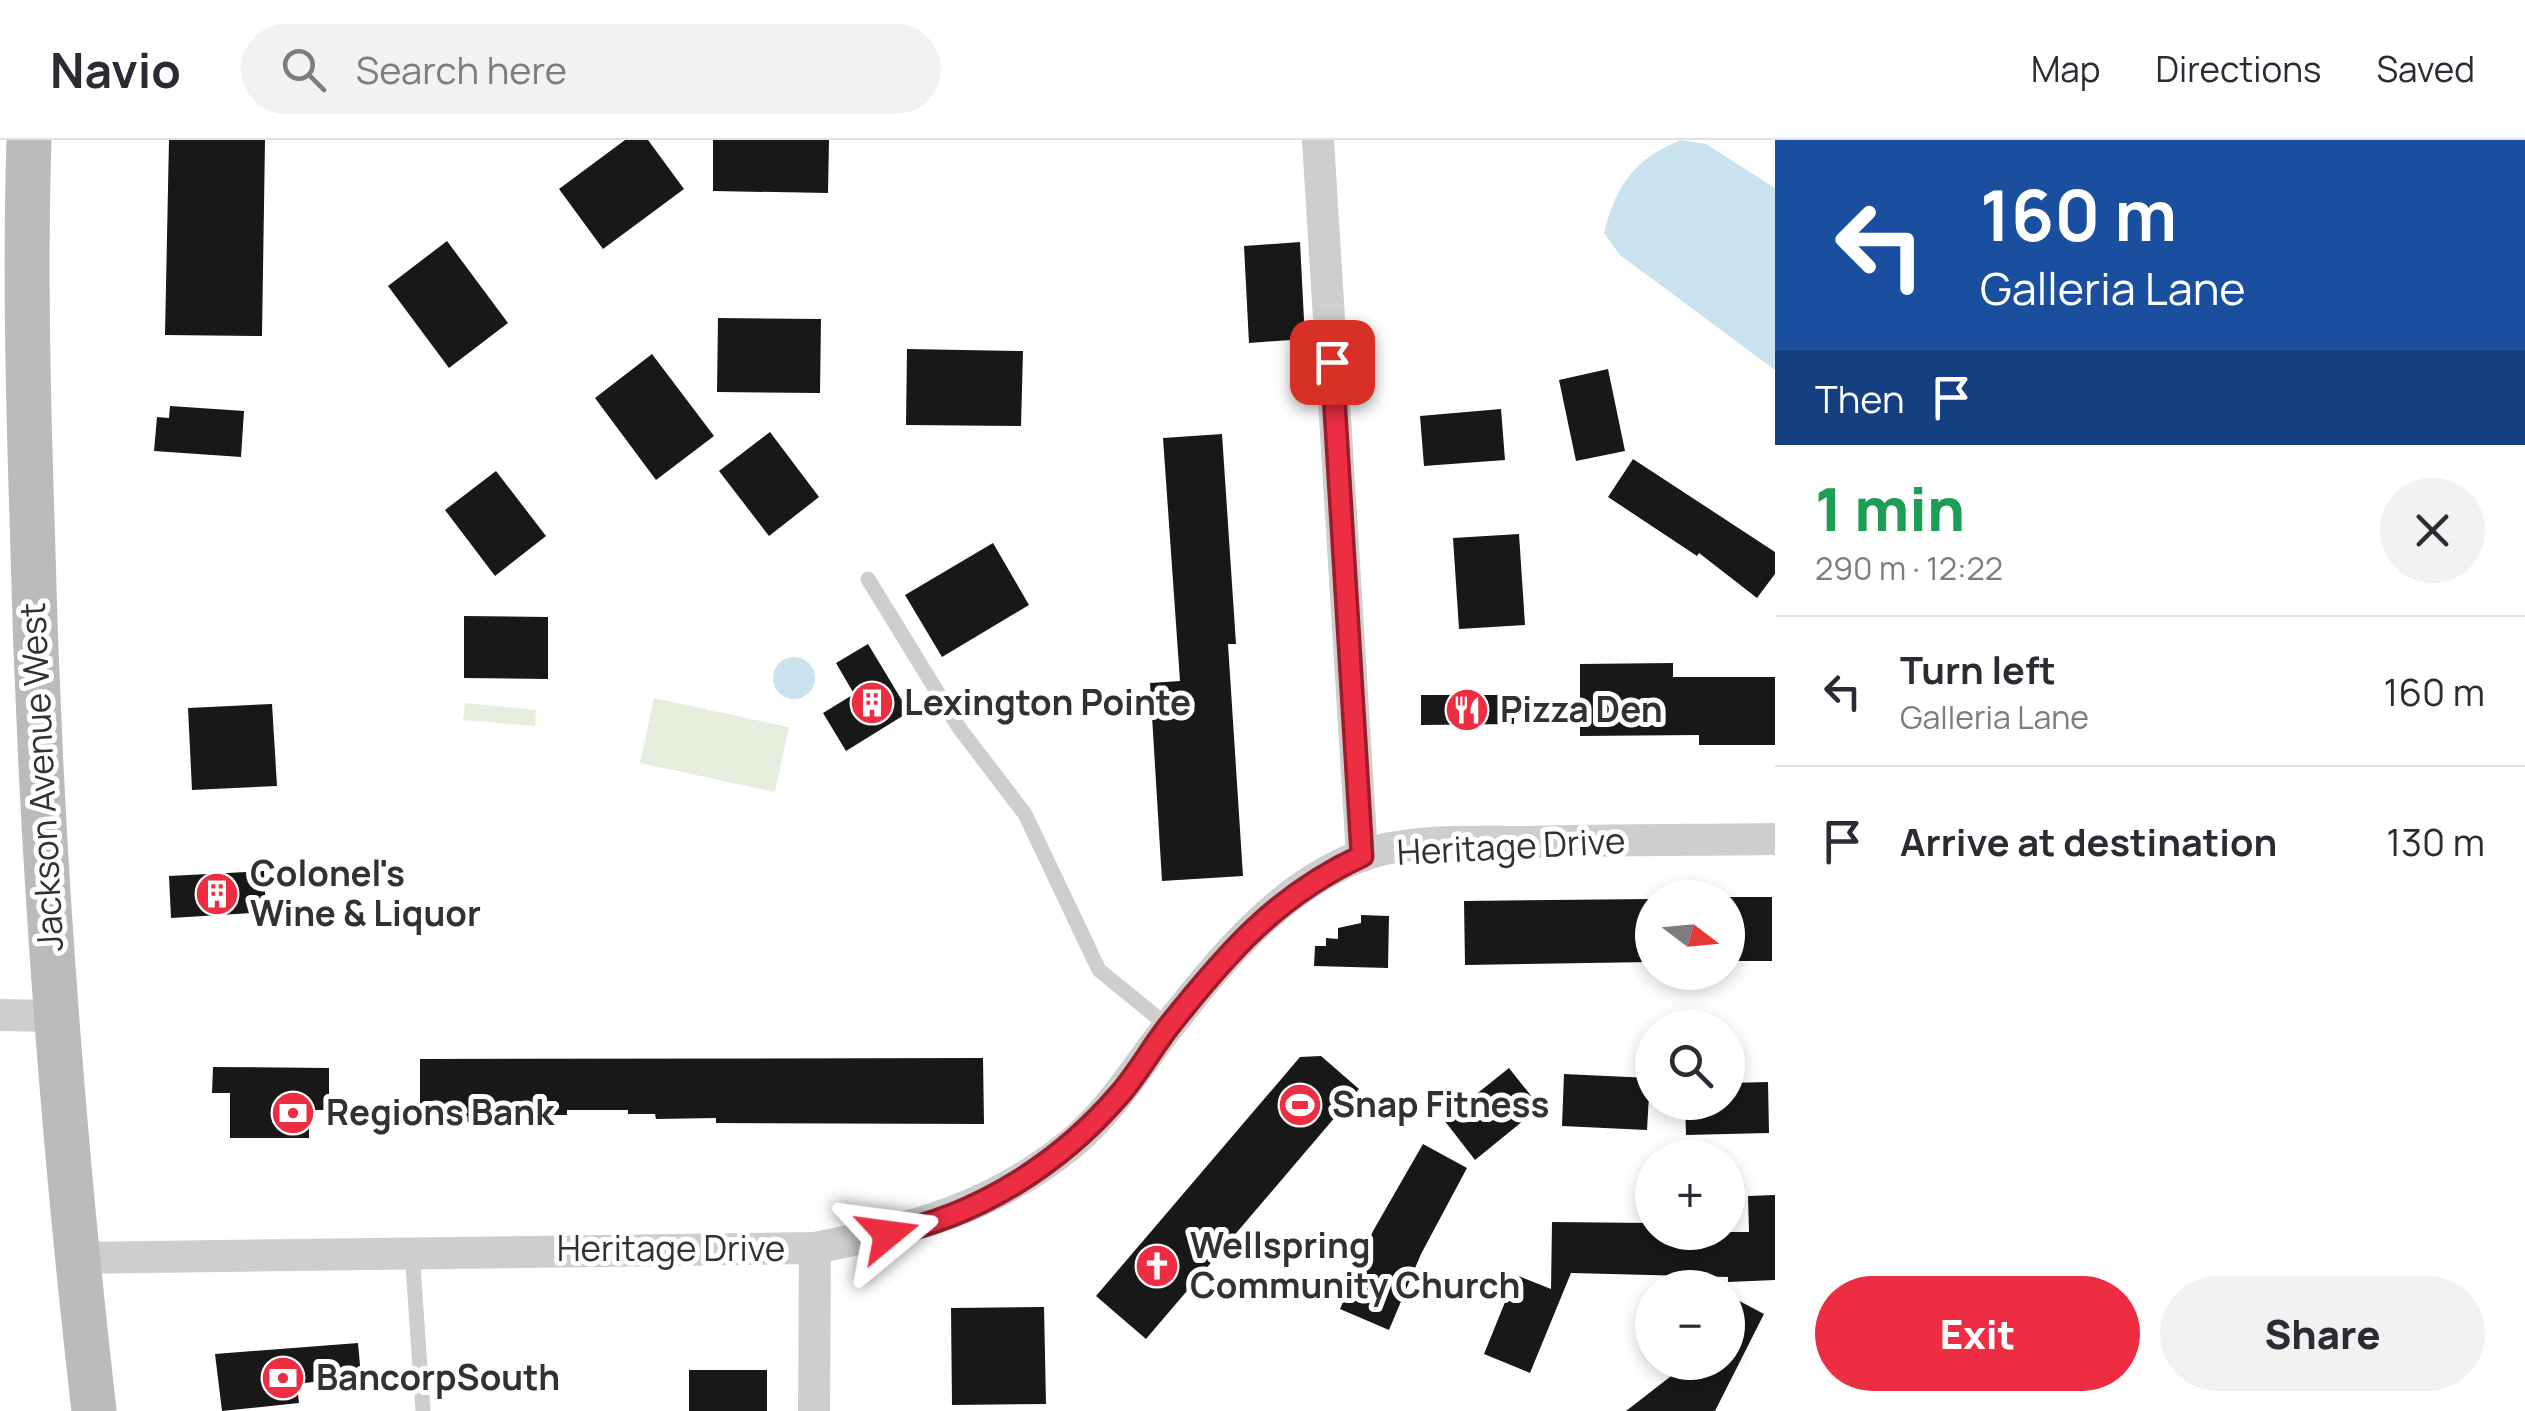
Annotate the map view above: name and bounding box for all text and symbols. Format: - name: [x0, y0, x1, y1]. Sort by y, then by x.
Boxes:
- search box: [241, 24, 941, 114]
- text: Navio: [50, 37, 181, 102]
- icon: search: [276, 42, 331, 97]
- text: Search here: [356, 43, 567, 95]
- text: Map: [2031, 45, 2101, 93]
- text: Directions: [2156, 45, 2321, 93]
- text: Saved: [2376, 45, 2475, 93]
- text: 160 m: [1980, 166, 2177, 262]
- icon: left: [1815, 180, 1945, 310]
- text: Galleria Lane: [1980, 257, 2246, 319]
- pin: [1290, 320, 1375, 405]
- icon: arrive: [1305, 335, 1360, 390]
- icon: arrive: [1924, 370, 1979, 425]
- text: Then: [1815, 372, 1904, 424]
- text: 1 min: [1815, 467, 1965, 549]
- button: close: [2380, 478, 2485, 583]
- text: 290 m · 12:22: [1815, 546, 2003, 590]
- street label: Jackson Avenue West: [8, 601, 74, 953]
- text: Turn left: [1900, 643, 2056, 695]
- icon: left: [1815, 664, 1870, 719]
- text: 160 m: [2384, 665, 2485, 717]
- place label: Lexington Pointe: [904, 678, 1191, 726]
- building icon: Lexington Pointe: [849, 680, 895, 726]
- place label: Pizza Den: [1500, 685, 1663, 733]
- restaurant icon: Pizza Den: [1444, 687, 1490, 733]
- text: Galleria Lane: [1900, 695, 2089, 739]
- icon: arrive: [1815, 814, 1870, 869]
- text: Arrive at destination: [1900, 815, 2277, 867]
- text: 130 m: [2386, 815, 2485, 867]
- street label: Heritage Drive: [1396, 816, 1626, 876]
- place label: Colonel's Wine & Liquor: [250, 849, 481, 937]
- building icon: Colonel's Wine & Liquor: [194, 871, 240, 917]
- north arrow: [1635, 880, 1745, 990]
- map controls: [1635, 880, 1745, 1380]
- button: search: [1635, 1010, 1745, 1120]
- place label: Snap Fitness: [1332, 1080, 1550, 1128]
- sports icon: Snap Fitness: [1277, 1082, 1323, 1128]
- place label: Regions Bank: [326, 1088, 555, 1136]
- bank icon: Regions Bank: [270, 1090, 316, 1136]
- button: +: [1635, 1140, 1745, 1250]
- position arrow: [836, 1182, 940, 1286]
- place label: Wellspring Community Church: [1190, 1221, 1521, 1309]
- street label: Heritage Drive: [557, 1224, 785, 1272]
- church icon: Wellspring Community Church: [1134, 1243, 1180, 1289]
- button: −: [1635, 1270, 1745, 1380]
- button: Exit: [1815, 1276, 2140, 1391]
- button: Share: [2160, 1276, 2485, 1391]
- place label: BancorpSouth: [316, 1353, 560, 1401]
- bank icon: BancorpSouth: [260, 1355, 306, 1401]

